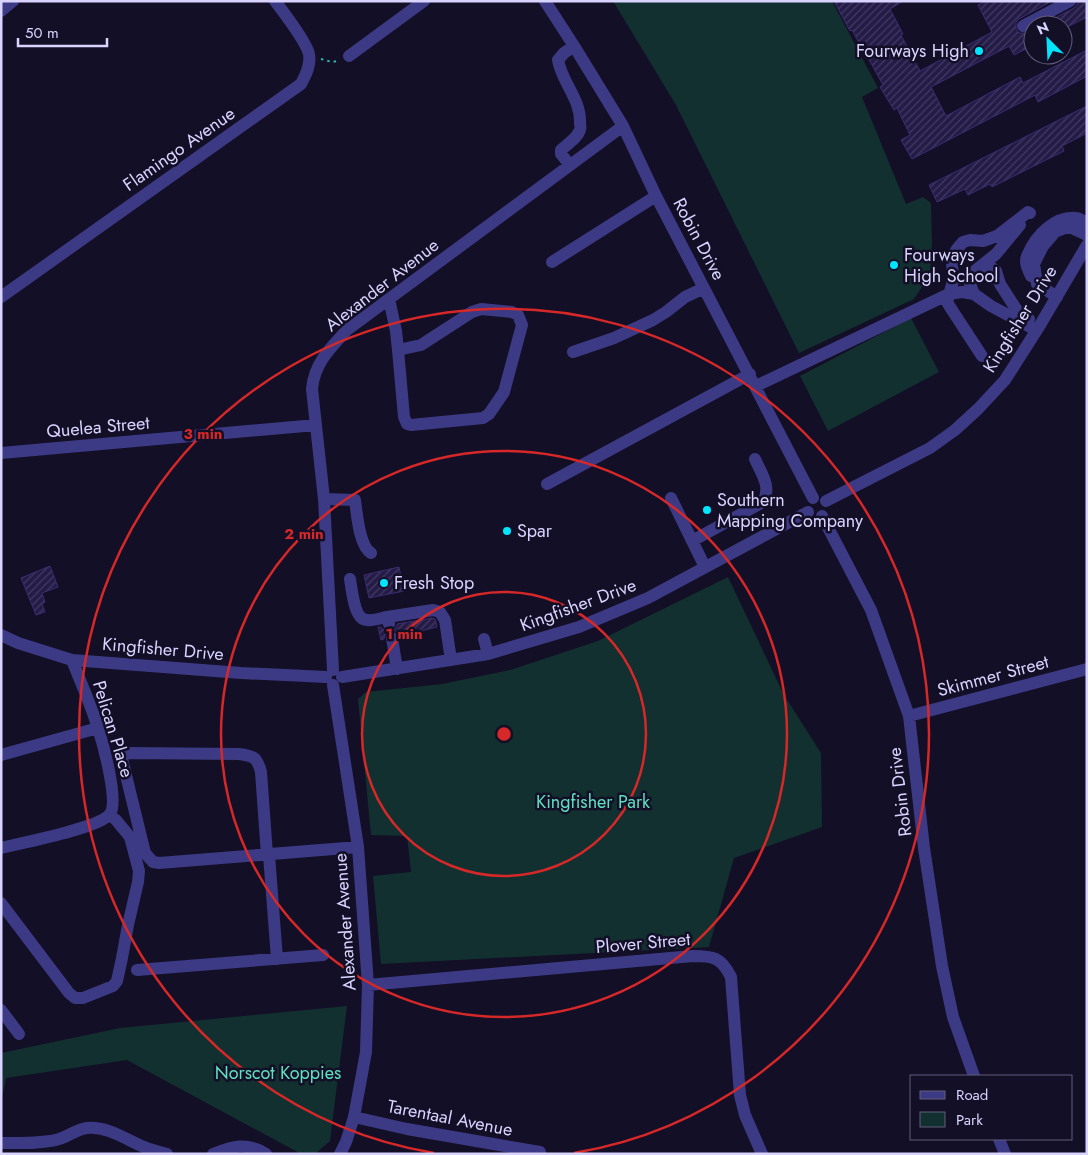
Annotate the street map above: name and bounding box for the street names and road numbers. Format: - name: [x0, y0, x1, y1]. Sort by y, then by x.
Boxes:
- street label: Flamingo Avenue: [118, 101, 240, 197]
- street label: Robin Drive: [666, 193, 732, 285]
- street label: Alexander Avenue: [320, 232, 444, 338]
- street label: Kingfisher Drive: [977, 260, 1063, 378]
- street label: Quelea Street: [45, 409, 151, 444]
- street label: Kingfisher Drive: [516, 572, 640, 638]
- street label: Kingfisher Drive: [101, 631, 225, 667]
- street label: Skimmer Street: [934, 648, 1052, 703]
- street label: Pelican Place: [86, 677, 140, 781]
- street label: Robin Drive: [882, 746, 918, 838]
- street label: Alexander Avenue: [327, 852, 363, 992]
- street label: Plover Street: [595, 926, 692, 960]
- street label: Tarentaal Avenue: [385, 1093, 515, 1143]

